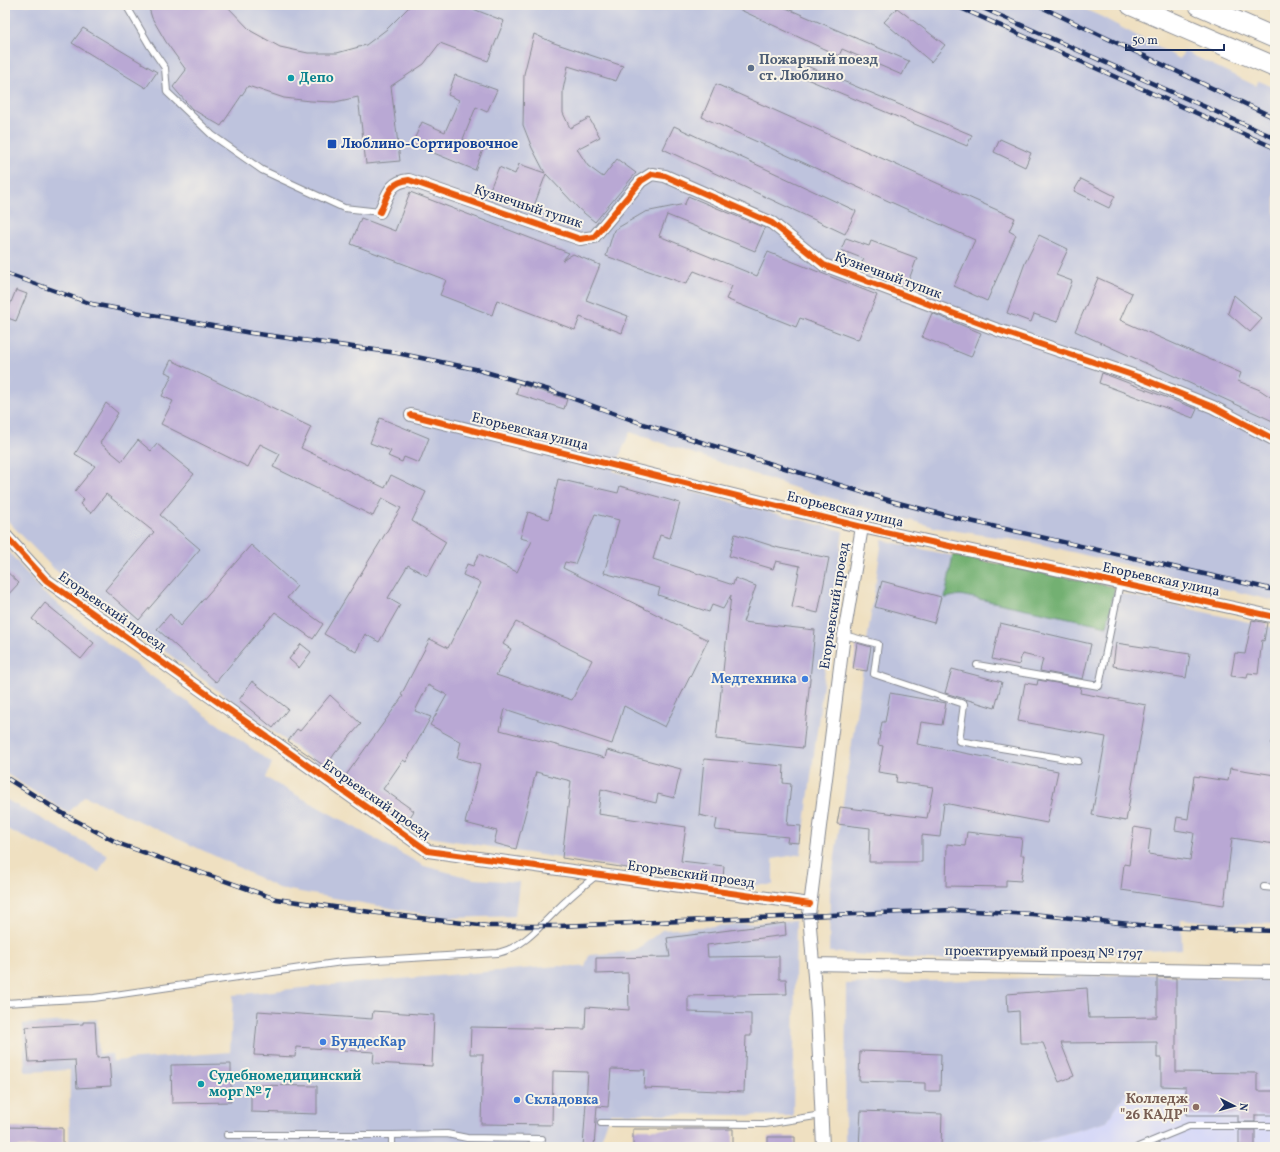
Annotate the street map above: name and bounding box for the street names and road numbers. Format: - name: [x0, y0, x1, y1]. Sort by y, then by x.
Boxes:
- street label: Кузнечный тупик: [471, 181, 585, 234]
- street label: Кузнечный тупик: [832, 248, 945, 304]
- street label: Егорьевская улица: [470, 408, 590, 456]
- street label: Егорьевская улица: [785, 487, 905, 533]
- street label: Егорьевский проезд: [816, 541, 854, 671]
- street label: Егорьевская улица: [1100, 558, 1222, 602]
- street label: Егорьевский проезд: [54, 567, 170, 657]
- street label: Егорьевский проезд: [318, 755, 434, 845]
- street label: Егорьевский проезд: [626, 857, 756, 893]
- street label: проектируемый проезд № 1797: [945, 942, 1144, 964]

